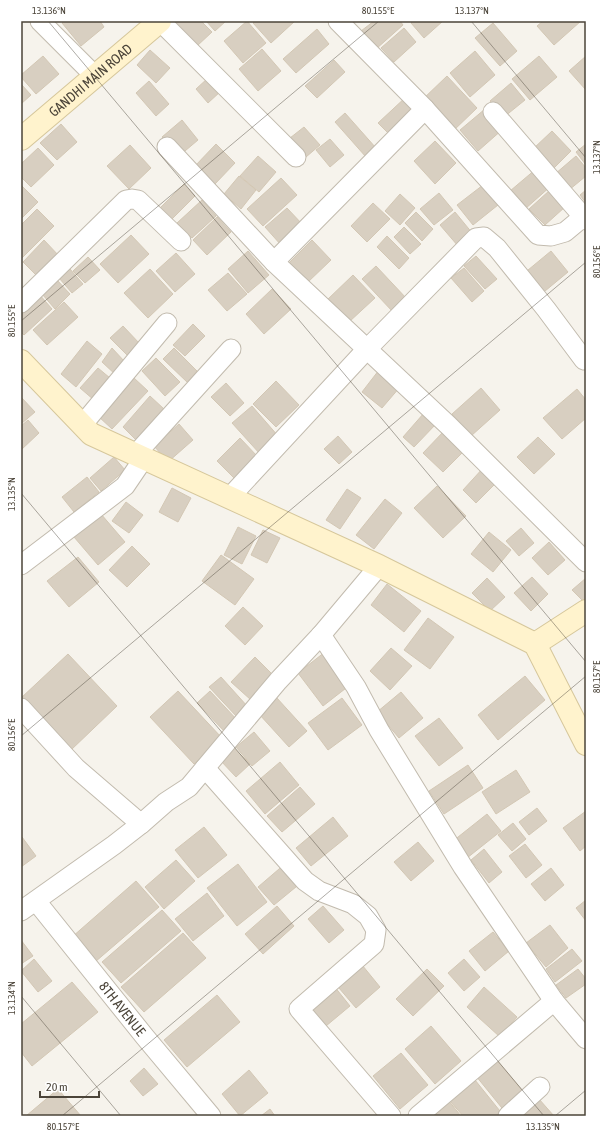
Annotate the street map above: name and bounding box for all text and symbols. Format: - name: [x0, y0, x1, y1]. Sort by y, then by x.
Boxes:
- text: 13.136°N: [32, 5, 66, 16]
- text: 80.155°E: [362, 5, 395, 16]
- text: 13.137°N: [455, 5, 489, 16]
- street label: GANDHI MAIN ROAD: [46, 40, 135, 120]
- text: 13.137°N: [591, 140, 602, 174]
- text: 80.156°E: [591, 245, 602, 278]
- text: 80.155°E: [6, 304, 17, 337]
- text: 13.135°N: [6, 477, 17, 511]
- text: 80.157°E: [591, 660, 602, 693]
- text: 80.156°E: [6, 718, 17, 751]
- street label: 8TH AVENUE: [96, 978, 149, 1039]
- text: 13.134°N: [6, 981, 17, 1015]
- scale bar: [40, 1073, 99, 1099]
- text: 20 m: [46, 1080, 68, 1094]
- text: 80.157°E: [47, 1121, 80, 1132]
- text: 13.135°N: [526, 1121, 560, 1132]

